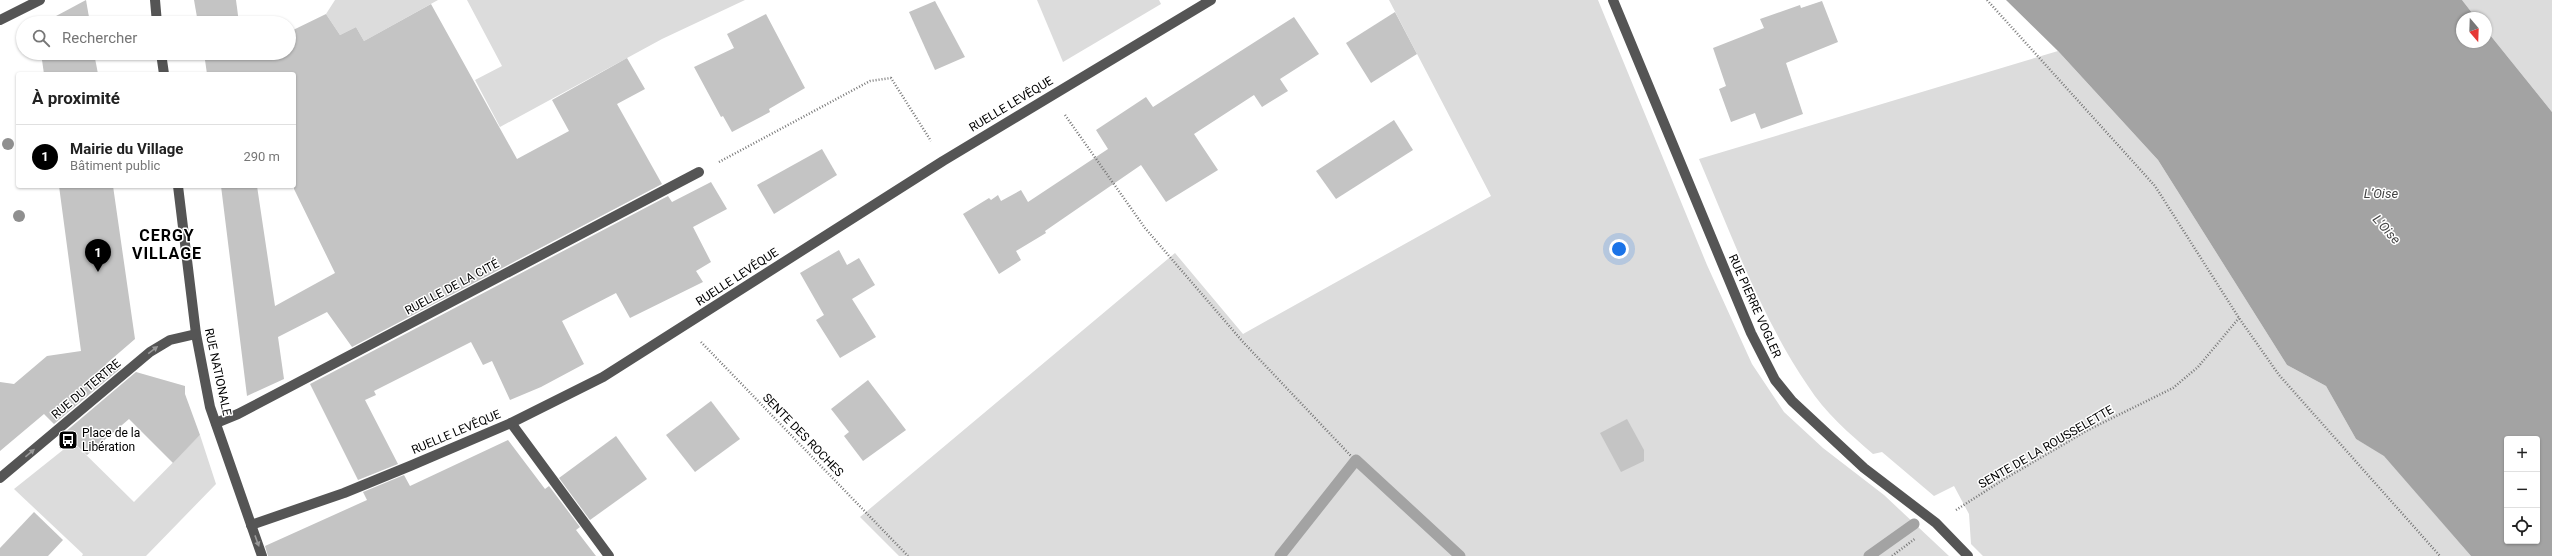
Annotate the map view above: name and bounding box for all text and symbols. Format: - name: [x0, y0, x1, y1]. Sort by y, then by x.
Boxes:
- north arrow: [2456, 12, 2492, 48]
- search box: [16, 16, 296, 60]
- icon: search: [30, 27, 52, 49]
- text: Rechercher: [62, 29, 137, 47]
- street label: RUELLE LEVÊQUE: [966, 73, 1056, 135]
- text: À proximité: [32, 88, 120, 108]
- text: Mairie du Village: [70, 140, 183, 158]
- text: 1: [41, 149, 49, 164]
- text: 290 m: [243, 149, 280, 164]
- text: Bâtiment public: [70, 158, 160, 173]
- water label: L’Oise: [2364, 186, 2398, 201]
- water label: L'Oise: [2370, 212, 2404, 247]
- district label: CERGY VILLAGE: [132, 226, 202, 263]
- pin: 1: [85, 239, 111, 272]
- your location: [1609, 239, 1629, 259]
- street label: RUELLE LEVÊQUE: [693, 244, 781, 309]
- street label: RUE PIERRE VOGLER: [1726, 252, 1784, 361]
- street label: RUELLE DE LA CITÉ: [402, 255, 502, 318]
- street label: RUE NATIONALE: [202, 327, 234, 417]
- one-way arrow: [148, 346, 159, 354]
- street label: RUE DU TERTRE: [49, 356, 123, 422]
- street label: SENTE DES ROCHES: [760, 391, 846, 479]
- street label: SENTE DE LA ROUSSELETTE: [1976, 402, 2116, 491]
- street label: RUELLE LEVÊQUE: [409, 406, 503, 457]
- place label: Place de la Libération: [82, 426, 140, 454]
- bus stop icon: Place de la Libération: [57, 429, 79, 451]
- map controls: [2504, 436, 2540, 544]
- button: +: [2504, 436, 2540, 472]
- one-way arrow: [24, 449, 35, 458]
- button: −: [2504, 472, 2540, 508]
- button: locate: [2504, 508, 2540, 544]
- one-way arrow: [254, 535, 260, 547]

